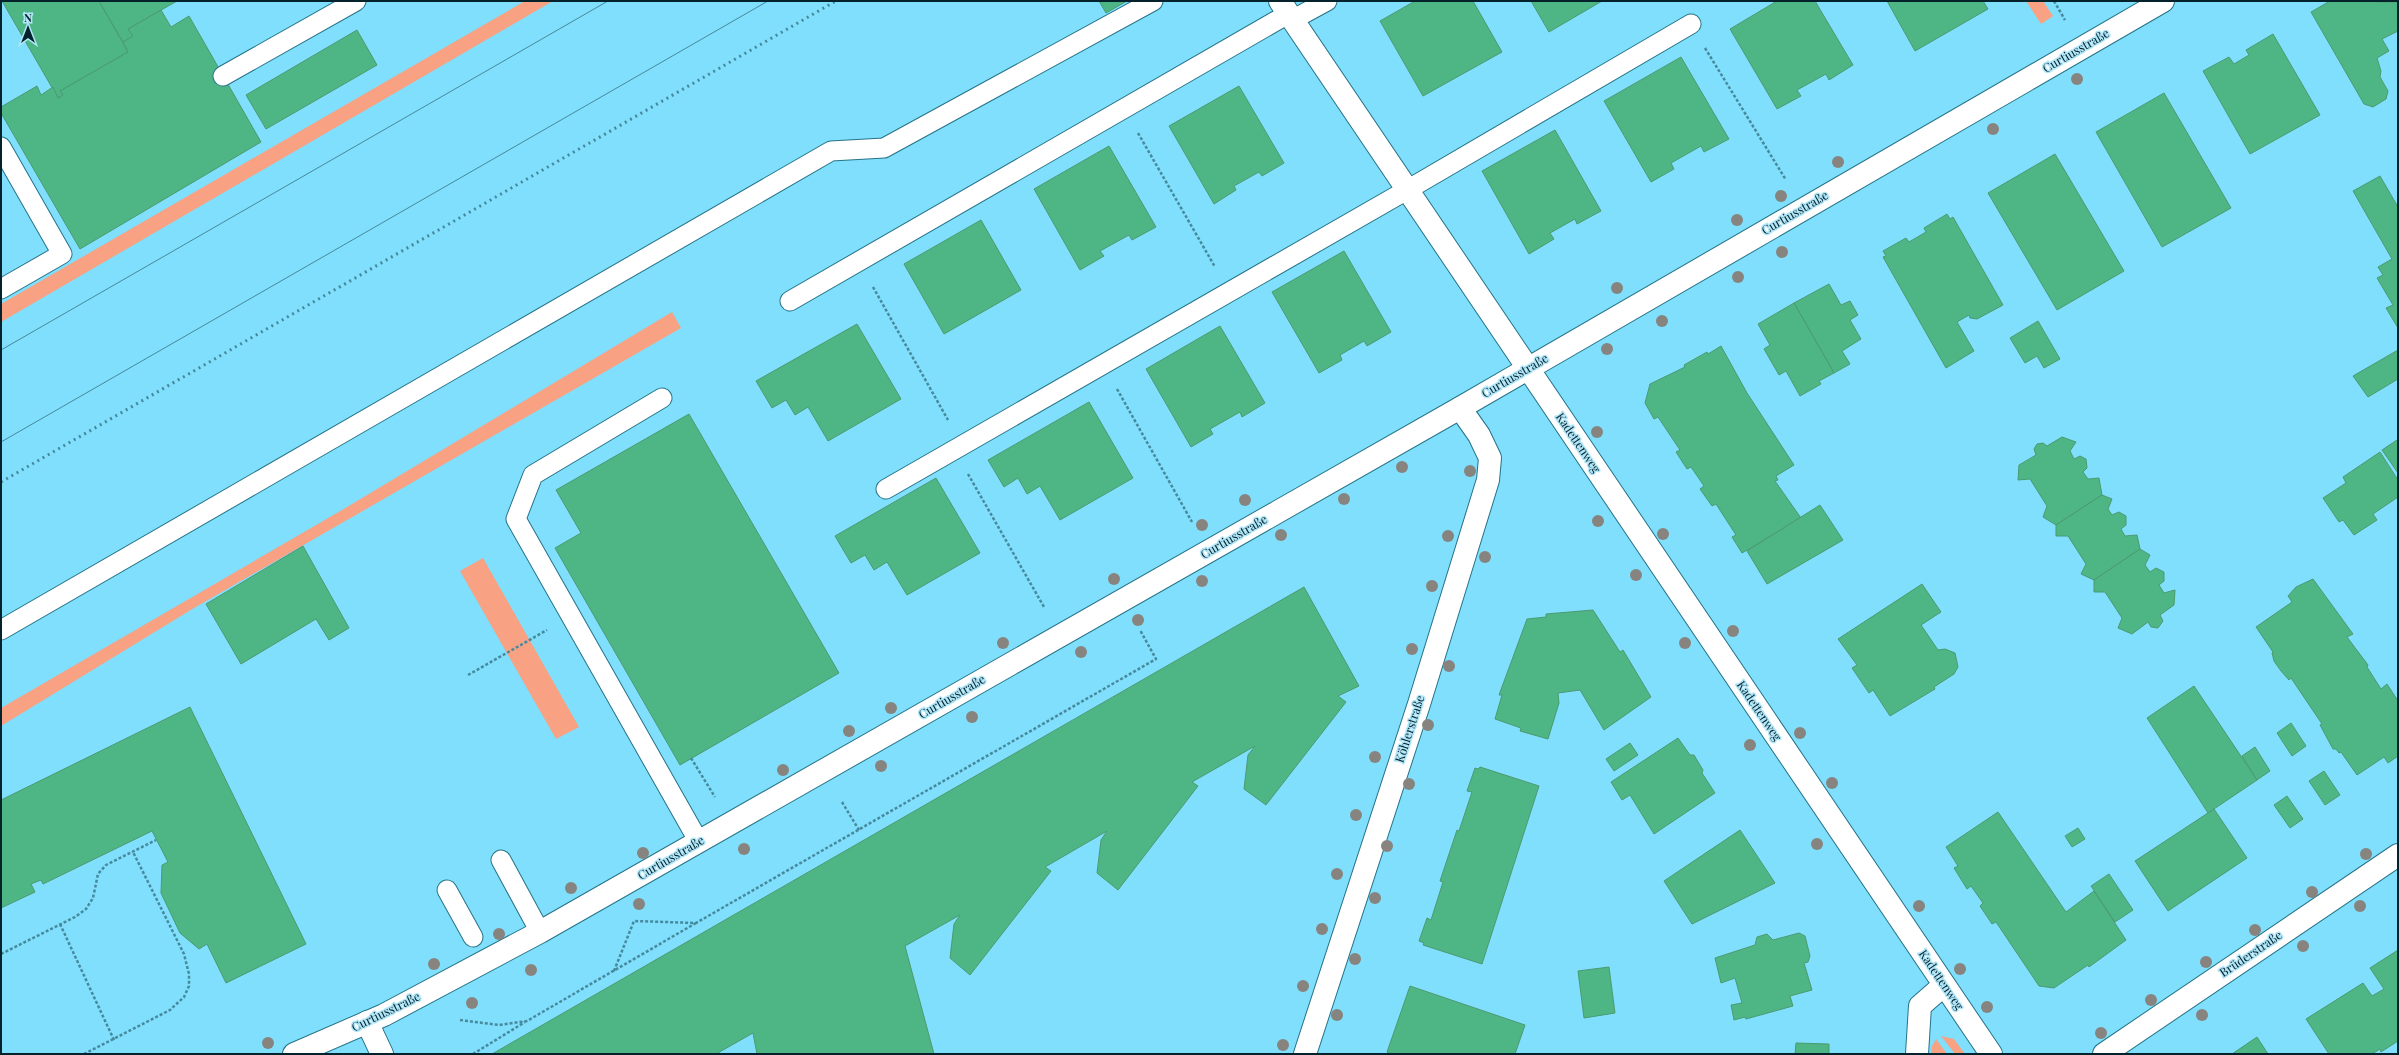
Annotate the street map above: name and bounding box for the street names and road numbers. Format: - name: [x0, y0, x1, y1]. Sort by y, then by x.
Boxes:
- street label: Curtiusstraße: [2039, 25, 2112, 76]
- street label: Curtiusstraße: [1758, 187, 1831, 238]
- street label: Curtiusstraße: [1478, 350, 1551, 401]
- street label: Kadettenweg: [1553, 409, 1605, 476]
- street label: Curtiusstraße: [1197, 511, 1270, 562]
- street label: Curtiusstraße: [915, 671, 988, 722]
- street label: Kadettenweg: [1734, 677, 1786, 744]
- street label: Köhlerstraße: [1391, 693, 1427, 765]
- street label: Curtiusstraße: [634, 832, 707, 883]
- street label: Brüderstraße: [2216, 926, 2285, 980]
- street label: Kadettenweg: [1916, 946, 1968, 1013]
- street label: Curtiusstraße: [348, 988, 423, 1035]

